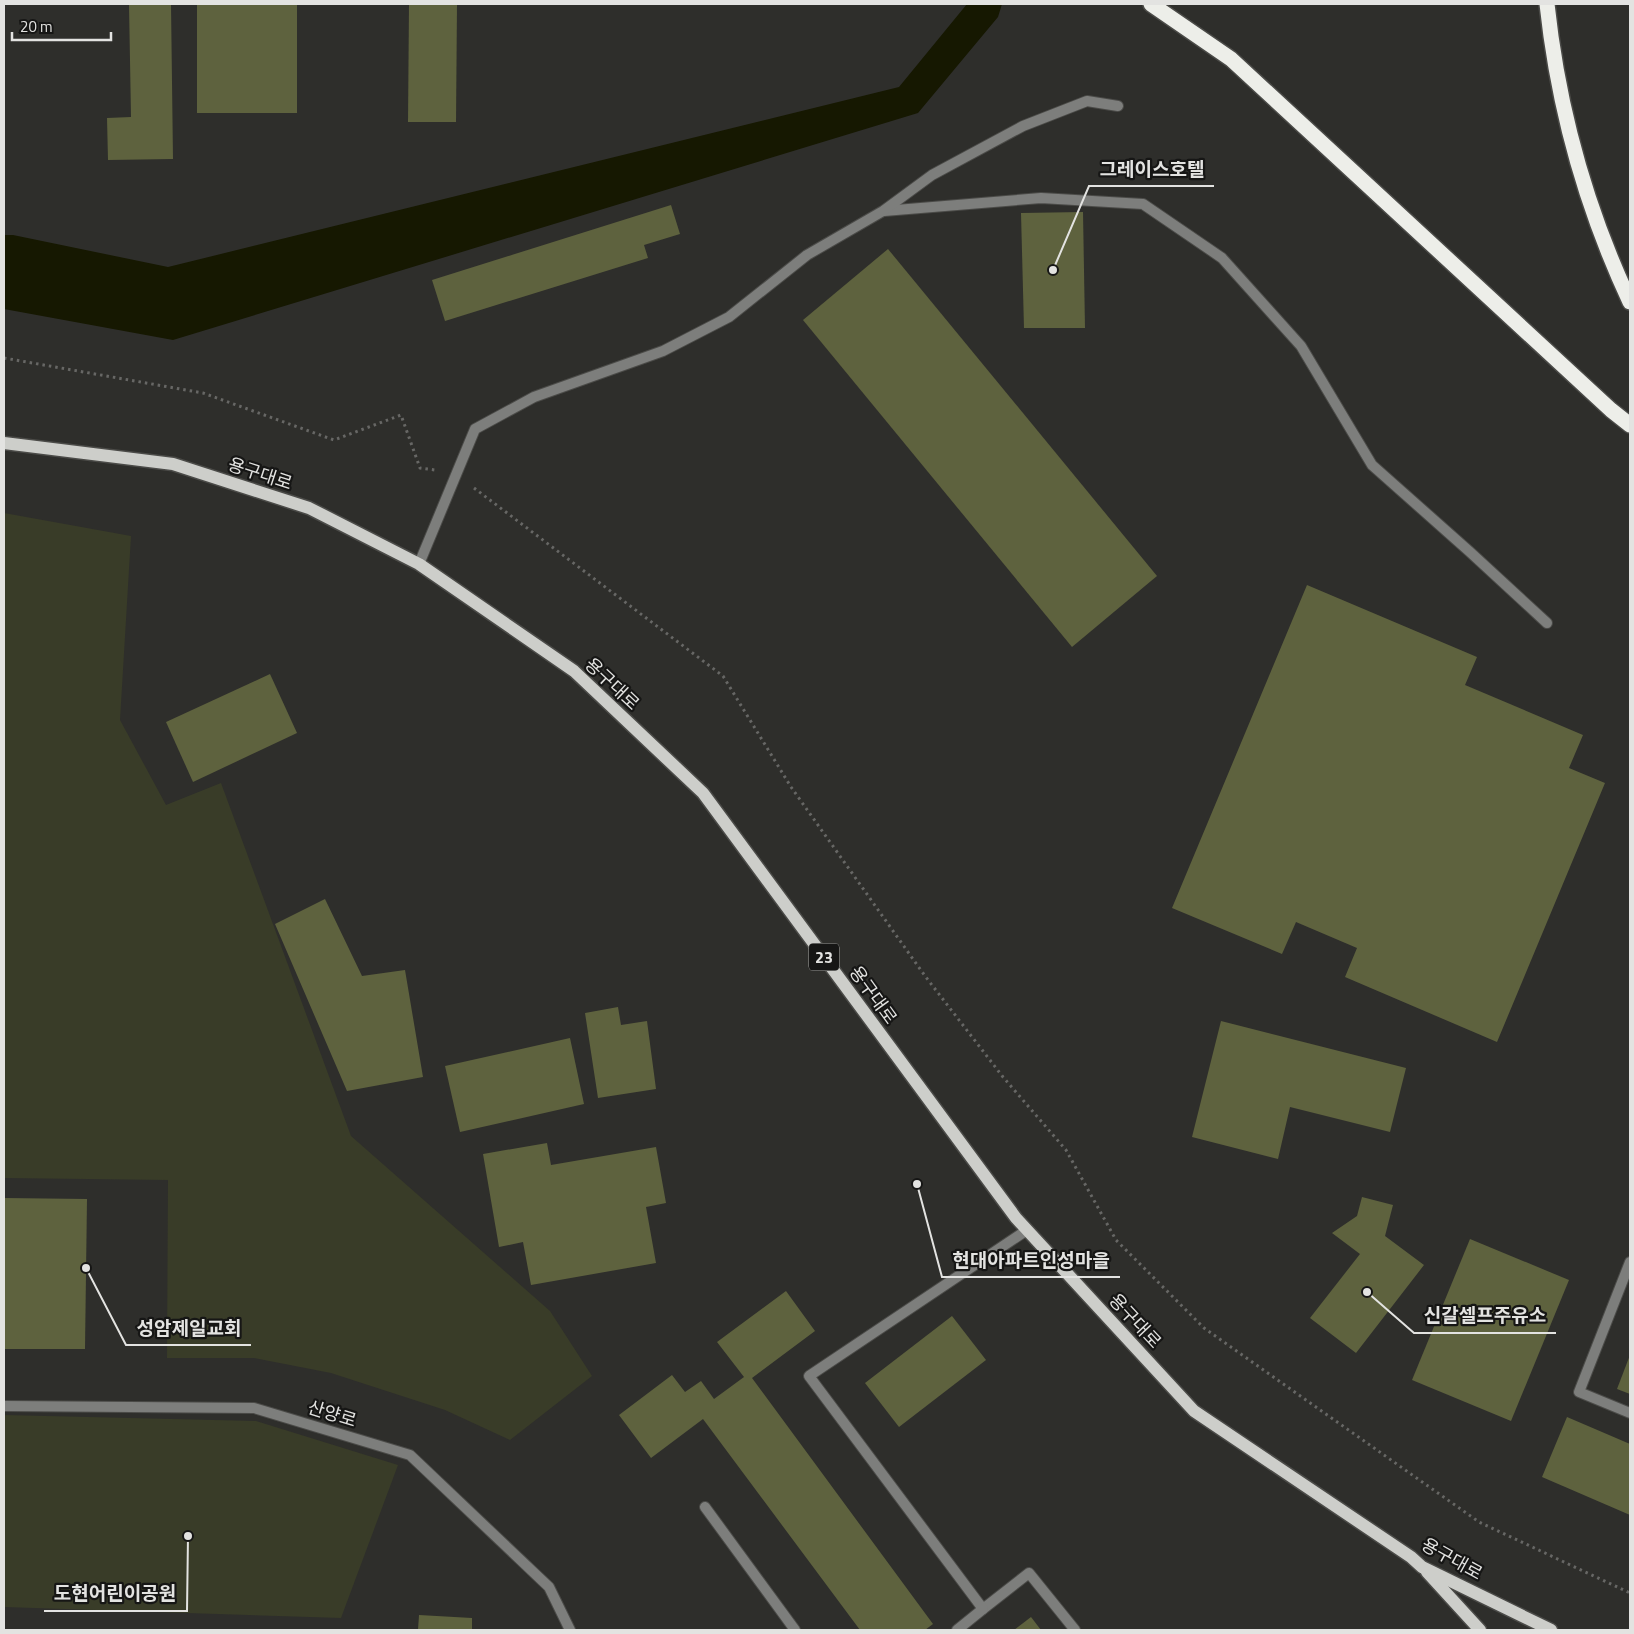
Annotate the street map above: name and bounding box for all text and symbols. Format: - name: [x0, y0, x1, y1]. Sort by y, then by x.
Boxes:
- scale bar: [12, 10, 111, 42]
- text: 20 m: [20, 15, 53, 38]
- callout: 그레이스호텔: [1089, 152, 1214, 186]
- text: 그레이스호텔: [1100, 154, 1204, 183]
- street label: 용구대로: [224, 450, 296, 497]
- street label: 용구대로: [579, 651, 646, 716]
- road number: 23: [809, 944, 839, 970]
- street label: 용구대로: [843, 960, 904, 1029]
- callout: 현대아파트인성마을: [942, 1243, 1120, 1277]
- text: 현대아파트인성마을: [952, 1245, 1110, 1274]
- street label: 용구대로: [1103, 1287, 1168, 1354]
- callout: 신갈셀프주유소: [1414, 1299, 1556, 1333]
- text: 신갈셀프주유소: [1424, 1300, 1546, 1329]
- callout: 성암제일교회: [126, 1311, 251, 1345]
- text: 성암제일교회: [137, 1313, 241, 1342]
- street label: 산양로: [304, 1393, 360, 1434]
- street label: 용구대로: [1417, 1531, 1488, 1586]
- callout: 도현어린이공원: [44, 1577, 187, 1611]
- text: 도현어린이공원: [54, 1578, 176, 1607]

